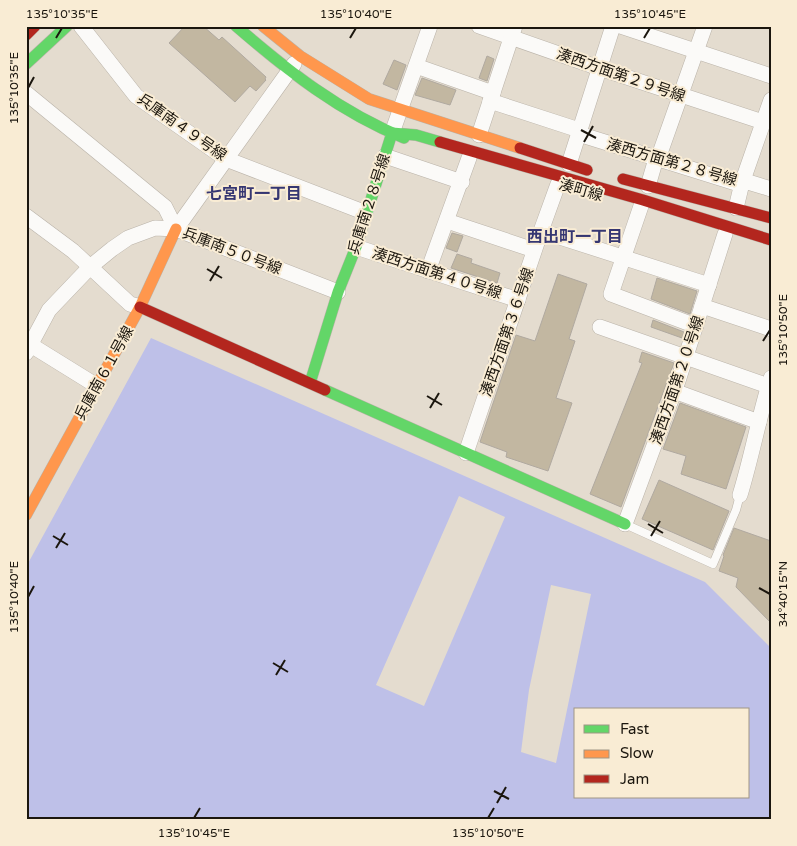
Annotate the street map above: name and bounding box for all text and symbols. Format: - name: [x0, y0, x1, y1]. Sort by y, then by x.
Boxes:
- text: 135°10'35"E: [26, 7, 98, 21]
- text: 135°10'40"E: [320, 7, 392, 21]
- text: 135°10'45"E: [614, 7, 686, 21]
- street label: 湊西方面第２９号線: [554, 45, 688, 105]
- text: 135°10'35"E: [7, 52, 21, 124]
- street label: 兵庫南４９号線: [134, 90, 230, 164]
- street label: 湊西方面第２８号線: [605, 135, 739, 189]
- street label: 兵庫南２８号線: [344, 151, 394, 257]
- street label: 湊町線: [557, 175, 605, 205]
- district label: 七宮町一丁目: [206, 184, 302, 204]
- street label: 兵庫南５０号線: [180, 224, 284, 278]
- district label: 西出町一丁目: [527, 227, 623, 247]
- street label: 湊西方面第４０号線: [370, 244, 504, 302]
- street label: 湊西方面第３６号線: [477, 265, 537, 399]
- text: 135°10'50"E: [776, 294, 790, 366]
- street label: 湊西方面第２０号線: [647, 313, 707, 447]
- street label: 兵庫南６１号線: [71, 323, 137, 423]
- text: 135°10'40"E: [7, 561, 21, 633]
- text: 34°40'15"N: [776, 561, 790, 627]
- legend: [574, 708, 750, 798]
- text: Fast: [620, 720, 650, 738]
- text: Slow: [620, 744, 654, 762]
- text: Jam: [620, 770, 649, 788]
- text: 135°10'45"E: [158, 826, 230, 840]
- text: 135°10'50"E: [452, 826, 524, 840]

